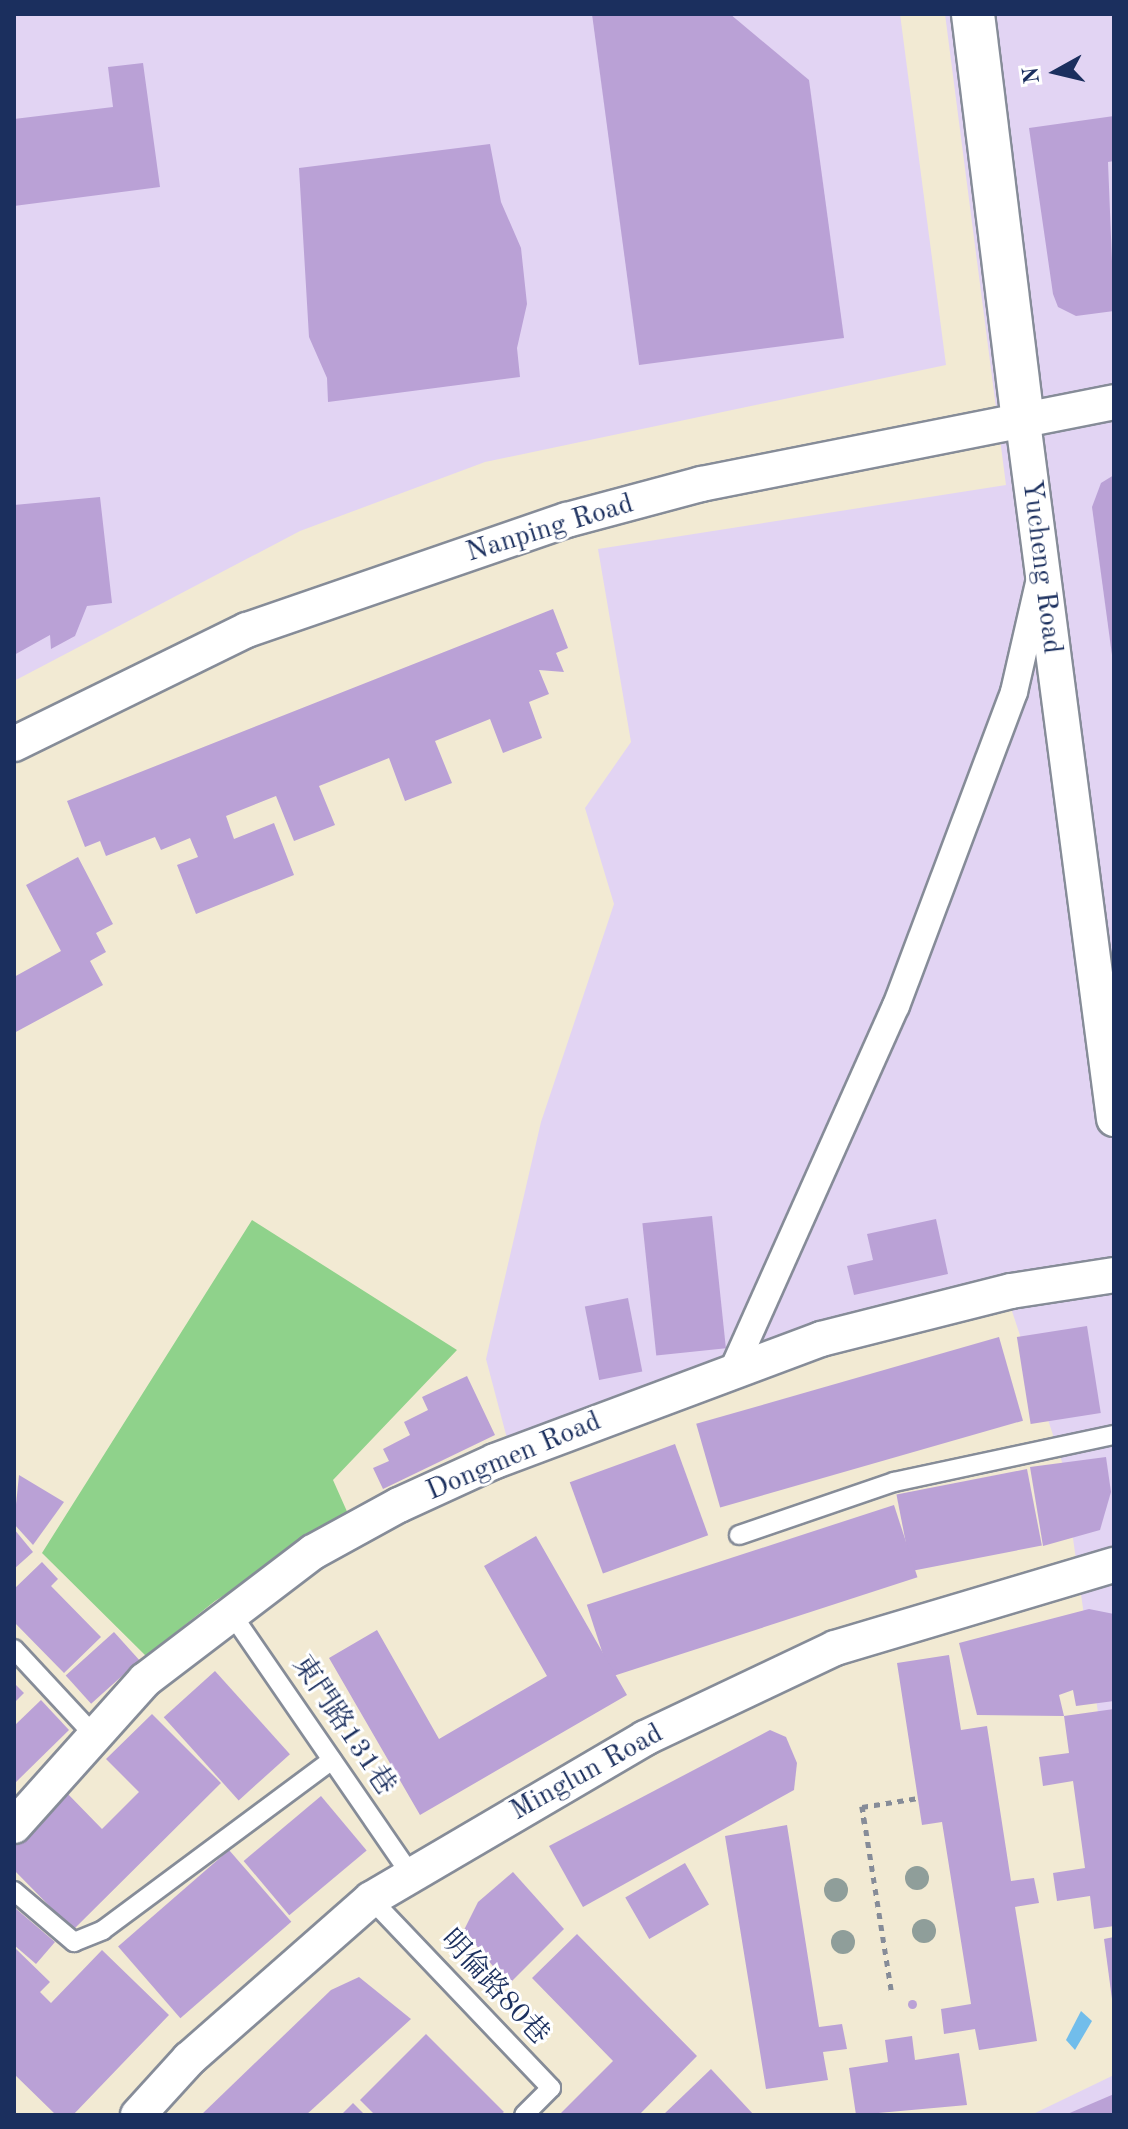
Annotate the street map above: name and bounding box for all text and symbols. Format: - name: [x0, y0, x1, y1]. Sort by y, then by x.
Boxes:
- north arrow: [1016, 32, 1096, 112]
- text: N: [1020, 65, 1044, 85]
- street label: Yucheng Road: [1014, 478, 1068, 656]
- street label: Nanping Road: [462, 488, 638, 570]
- street label: Dongmen Road: [422, 1405, 606, 1509]
- street label: 東門路131巷: [284, 1650, 402, 1802]
- street label: Minglun Road: [505, 1717, 669, 1829]
- street label: 明倫路80巷: [432, 1924, 556, 2052]

